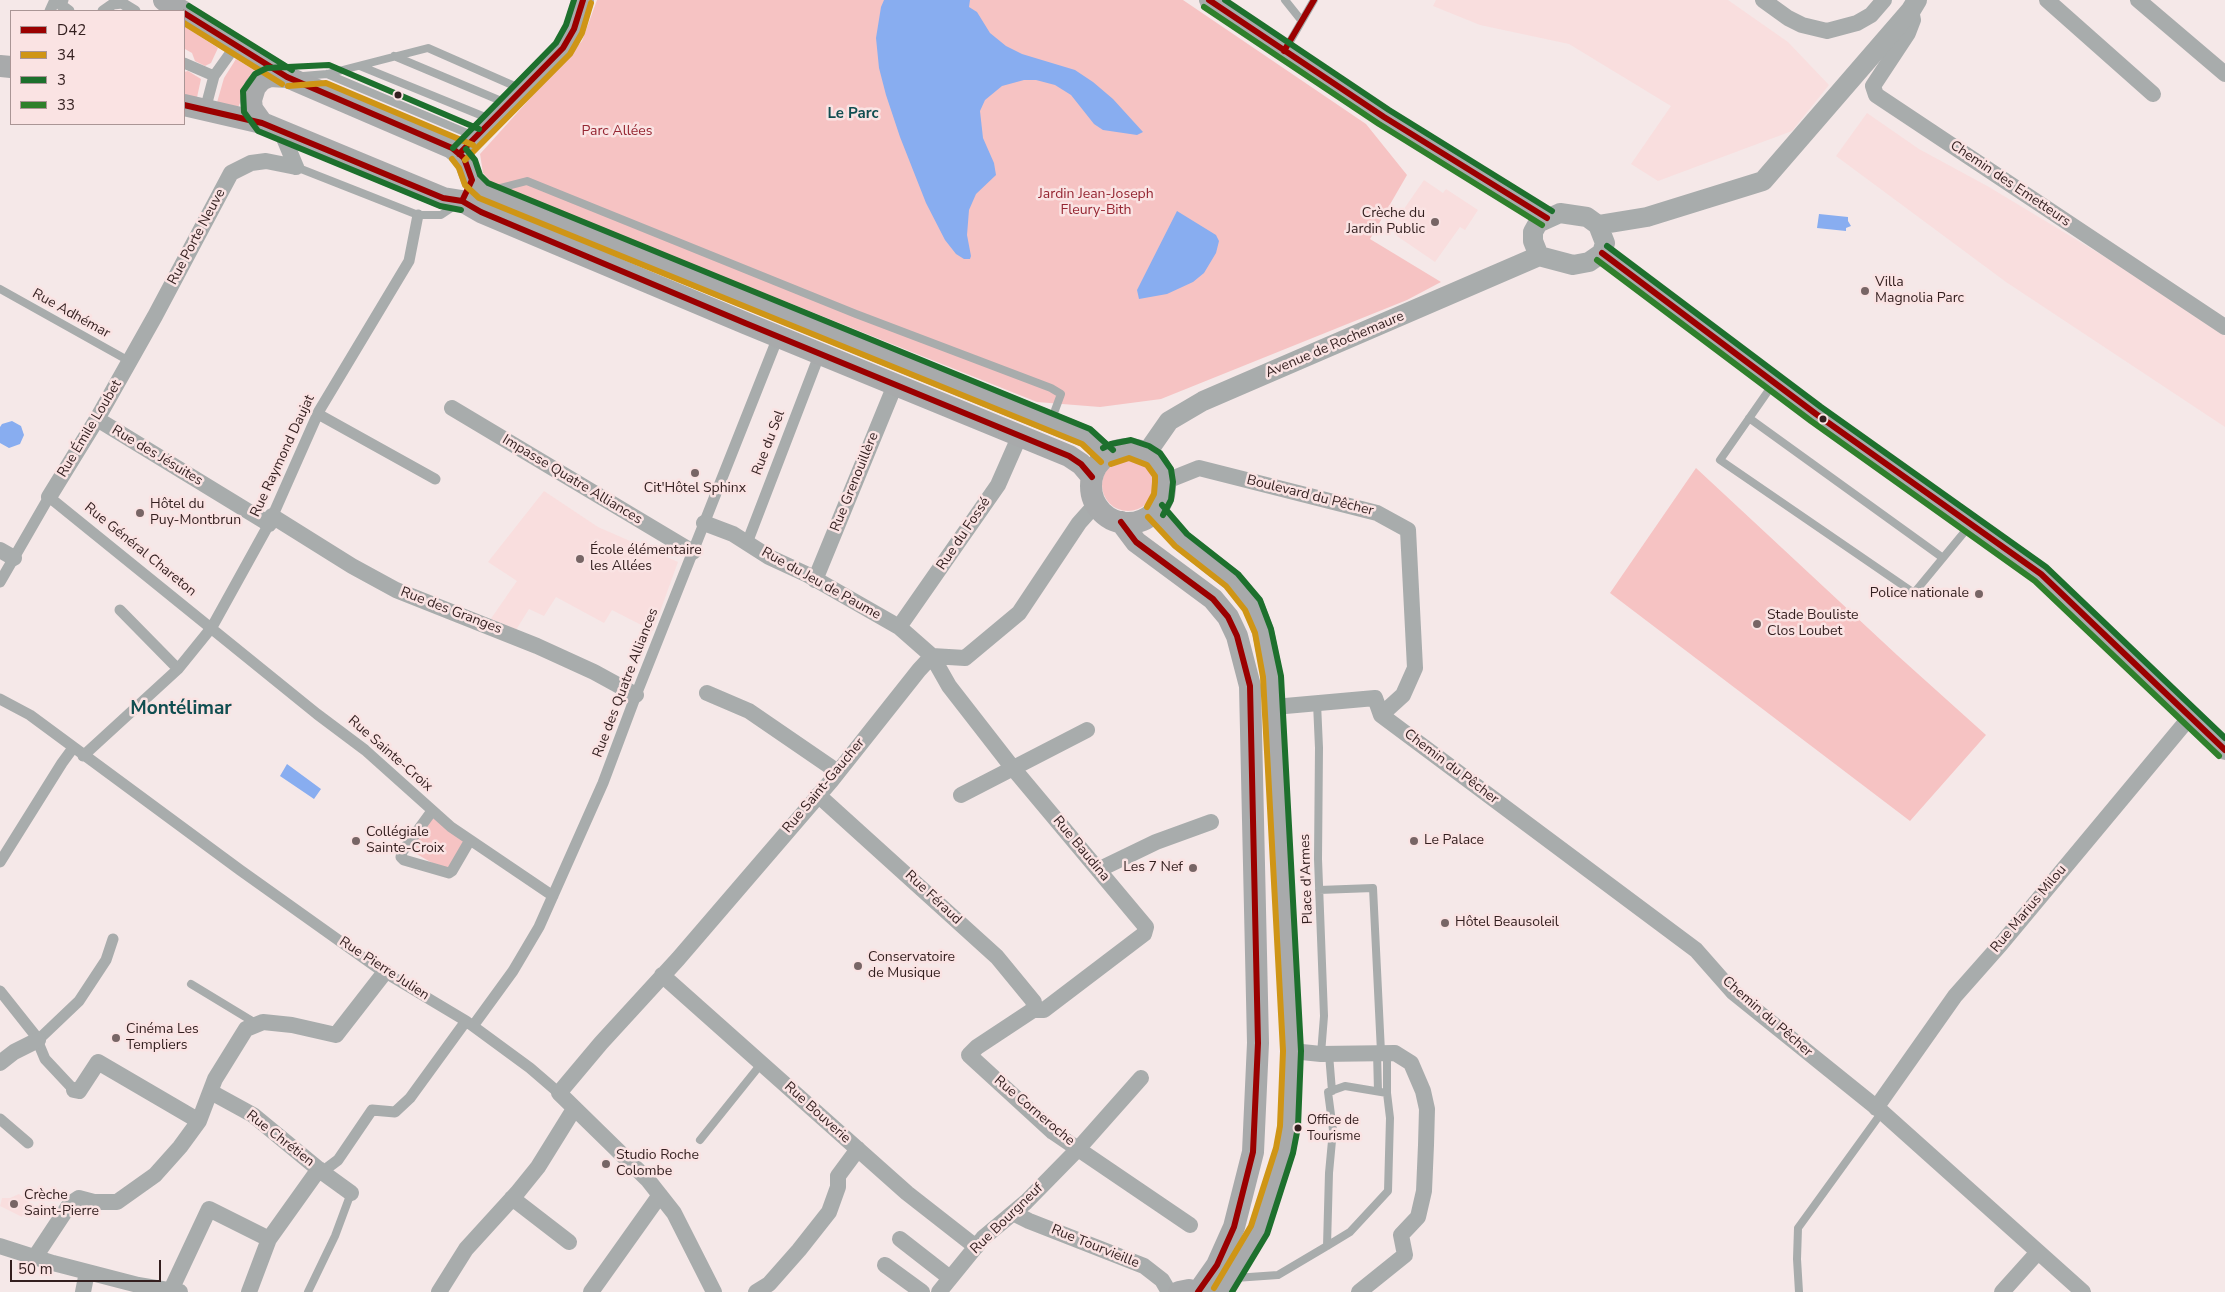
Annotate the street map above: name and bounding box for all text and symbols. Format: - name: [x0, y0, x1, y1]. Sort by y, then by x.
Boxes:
- legend: [10, 10, 185, 125]
- text: D42: [57, 20, 86, 40]
- text: 34: [57, 45, 75, 65]
- text: 3: [57, 70, 66, 90]
- unlabelled marker: [393, 90, 403, 100]
- text: 33: [57, 95, 75, 115]
- district label: Le Parc: [827, 105, 879, 123]
- park label: Parc Allées: [581, 124, 653, 140]
- street label: Chemin des Emetteurs: [1947, 137, 2073, 231]
- street label: Rue Porte Neuve: [165, 186, 229, 288]
- park label: Jardin Jean-Joseph Fleury-Bith: [1038, 187, 1154, 220]
- place label: Crèche du Jardin Public: [1346, 206, 1425, 238]
- marker: Crèche du Jardin Public: [1429, 216, 1441, 228]
- place label: Villa Magnolia Parc: [1875, 275, 1964, 308]
- marker: Villa Magnolia Parc: [1859, 285, 1871, 297]
- street label: Rue Adhémar: [29, 286, 113, 342]
- street label: Avenue de Rochemaure: [1263, 308, 1407, 382]
- street label: Rue Émile Loubet: [54, 377, 126, 481]
- street label: Rue Raymond Daujat: [247, 392, 319, 520]
- street label: Rue du Sel: [749, 408, 789, 478]
- unlabelled marker: [1818, 414, 1828, 424]
- street label: Rue des Jésuites: [109, 422, 205, 490]
- street label: Rue Grenouillère: [827, 430, 883, 534]
- street label: Impasse Quatre Alliances: [499, 432, 645, 528]
- marker: Cit'Hôtel Sphinx: [689, 467, 701, 479]
- street label: Boulevard du Pêcher: [1245, 472, 1375, 520]
- place label: Cit'Hôtel Sphinx: [644, 481, 746, 497]
- street label: Rue du Fossé: [934, 494, 994, 574]
- place label: Hôtel du Puy-Montbrun: [150, 497, 241, 530]
- street label: Rue Général Chareton: [81, 500, 199, 600]
- marker: Hôtel du Puy-Montbrun: [134, 507, 146, 519]
- place label: École élémentaire les Allées: [590, 543, 702, 576]
- street label: Rue du Jeu de Paume: [758, 544, 884, 624]
- marker: École élémentaire les Allées: [574, 553, 586, 565]
- street label: Rue des Granges: [398, 584, 504, 638]
- place label: Police nationale: [1870, 586, 1969, 602]
- marker: Police nationale: [1973, 588, 1985, 600]
- street label: Rue des Quatre Alliances: [590, 606, 662, 760]
- place label: Stade Bouliste Clos Loubet: [1767, 608, 1859, 640]
- marker: Stade Bouliste Clos Loubet: [1751, 618, 1763, 630]
- district label: Montélimar: [130, 698, 232, 720]
- street label: Rue Sainte-Croix: [344, 713, 436, 795]
- street label: Chemin du Pêcher: [1400, 726, 1502, 808]
- street label: Rue Saint-Gaucher: [779, 735, 869, 837]
- street label: Rue Baudina: [1049, 813, 1113, 885]
- place label: Collégiale Sainte-Croix: [366, 825, 444, 858]
- place label: Le Palace: [1424, 833, 1484, 849]
- street label: Place d'Armes: [1297, 834, 1317, 924]
- marker: Collégiale Sainte-Croix: [350, 835, 362, 847]
- marker: Le Palace: [1408, 835, 1420, 847]
- place label: Les 7 Nef: [1123, 860, 1183, 876]
- marker: Les 7 Nef: [1187, 862, 1199, 874]
- street label: Rue Marius Milou: [1988, 862, 2070, 956]
- street label: Rue Féraud: [901, 867, 965, 929]
- place label: Hôtel Beausoleil: [1455, 915, 1559, 931]
- marker: Hôtel Beausoleil: [1439, 917, 1451, 929]
- street label: Rue Pierre Julien: [336, 934, 432, 1004]
- place label: Conservatoire de Musique: [868, 950, 955, 982]
- marker: Conservatoire de Musique: [852, 960, 864, 972]
- street label: Chemin du Pêcher: [1718, 973, 1816, 1061]
- place label: Cinéma Les Templiers: [126, 1022, 199, 1054]
- marker: Cinéma Les Templiers: [110, 1032, 122, 1044]
- street label: Rue Corneroche: [990, 1072, 1078, 1150]
- street label: Rue Bouverie: [780, 1079, 854, 1147]
- street label: Rue Chrétien: [243, 1107, 317, 1171]
- place label: Office de Tourisme: [1307, 1113, 1360, 1144]
- marker: Office de Tourisme: [1293, 1123, 1303, 1133]
- place label: Studio Roche Colombe: [616, 1148, 699, 1180]
- marker: Studio Roche Colombe: [600, 1158, 612, 1170]
- street label: Rue Bourgneuf: [967, 1180, 1047, 1258]
- place label: Crèche Saint-Pierre: [24, 1188, 99, 1220]
- marker: Crèche Saint-Pierre: [8, 1198, 20, 1210]
- street label: Rue Tourvieille: [1049, 1222, 1141, 1272]
- scale bar: [12, 1250, 164, 1282]
- text: 50 m: [18, 1259, 53, 1279]

